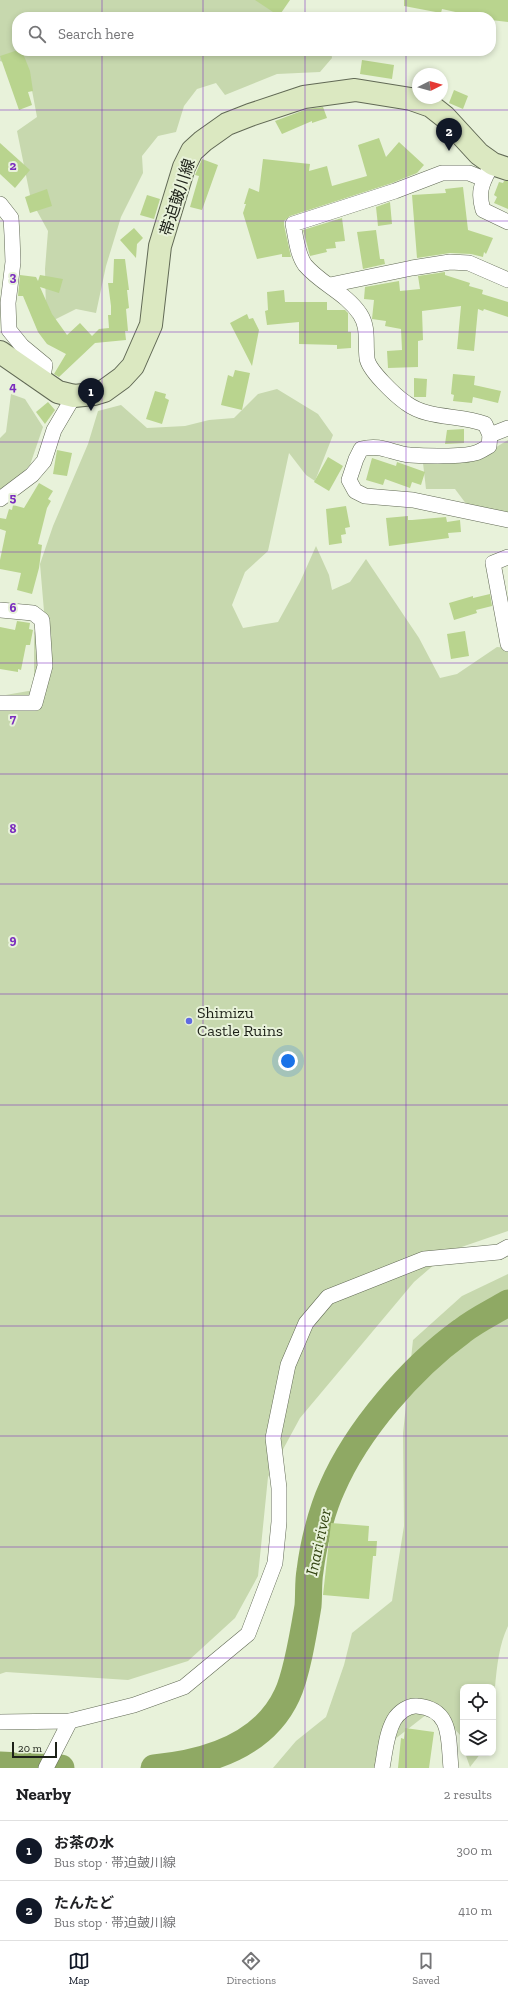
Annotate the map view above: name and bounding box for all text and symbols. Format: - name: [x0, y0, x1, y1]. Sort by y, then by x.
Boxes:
- search box: [12, 12, 496, 56]
- icon: search: [26, 23, 48, 45]
- text: Search here: [58, 25, 134, 43]
- north arrow: [412, 68, 448, 104]
- pin: 2: [436, 118, 462, 151]
- street label: 帯迫皷川線: [156, 156, 199, 238]
- text: 2: [10, 158, 17, 173]
- text: 3: [10, 269, 17, 284]
- pin: 1: [78, 378, 104, 411]
- text: 4: [9, 379, 17, 394]
- text: 5: [10, 490, 17, 505]
- text: 6: [10, 600, 17, 615]
- text: 7: [10, 711, 17, 726]
- text: 8: [9, 821, 17, 836]
- text: 9: [10, 932, 17, 947]
- place label: Shimizu Castle Ruins: [197, 1003, 283, 1040]
- marker: Shimizu Castle Ruins: [184, 1016, 194, 1026]
- your location: [278, 1051, 298, 1071]
- water label: Inari river: [301, 1507, 335, 1577]
- map controls: [460, 1684, 496, 1756]
- button: locate: [460, 1684, 496, 1720]
- button: layers: [460, 1720, 496, 1756]
- scale bar: [12, 1740, 57, 1759]
- text: 20 m: [18, 1742, 42, 1755]
- text: Nearby: [16, 1784, 71, 1804]
- text: 2 results: [444, 1787, 492, 1802]
- text: お茶の水: [54, 1834, 114, 1852]
- text: 1: [26, 1843, 32, 1858]
- text: 300 m: [456, 1843, 492, 1858]
- text: Bus stop · 帯迫皷川線: [54, 1855, 176, 1870]
- text: たんたど: [54, 1894, 114, 1912]
- text: 2: [26, 1903, 32, 1918]
- text: 410 m: [458, 1903, 492, 1918]
- text: Bus stop · 帯迫皷川線: [54, 1915, 176, 1930]
- tab: Map: [68, 1950, 90, 1987]
- tab: Directions: [226, 1950, 276, 1987]
- tab: Saved: [412, 1950, 440, 1987]

